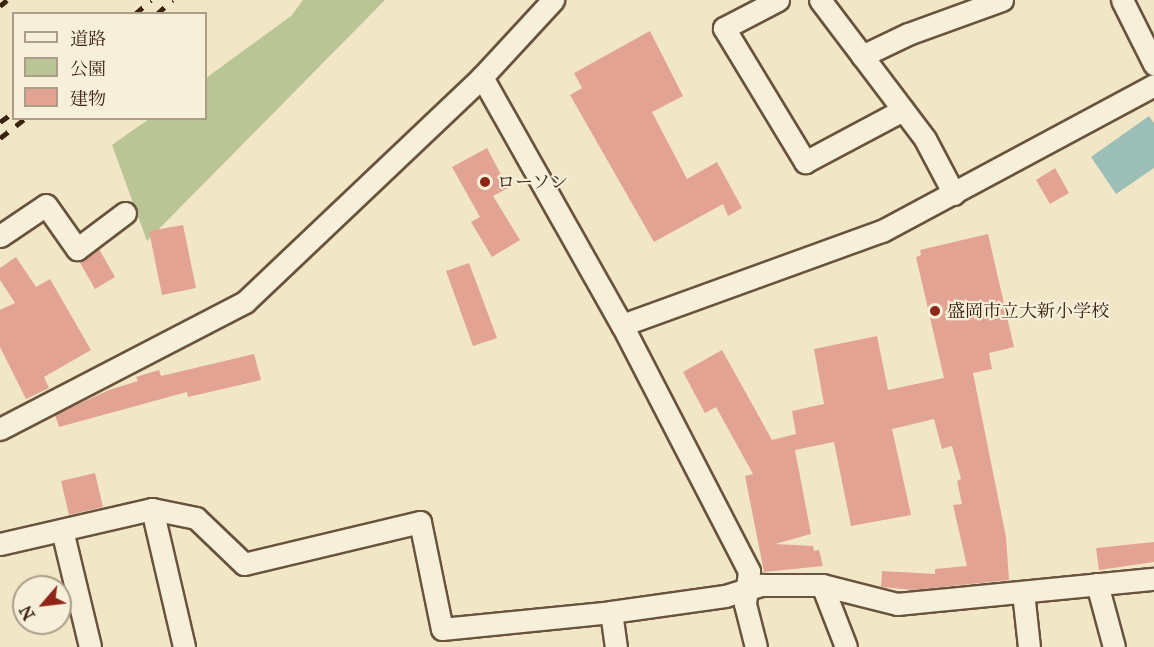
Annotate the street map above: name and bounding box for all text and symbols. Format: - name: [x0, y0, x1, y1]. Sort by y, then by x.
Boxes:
- legend: [12, 12, 207, 120]
- text: 道路: [70, 28, 106, 50]
- text: 公園: [70, 58, 106, 80]
- text: 建物: [70, 88, 106, 110]
- place label: ローソン: [497, 171, 569, 193]
- marker: ローソン: [478, 175, 492, 189]
- place label: 盛岡市立大新小学校: [947, 300, 1109, 322]
- marker: 盛岡市立大新小学校: [928, 304, 942, 318]
- north arrow: [12, 575, 72, 635]
- text: N: [16, 602, 39, 623]

